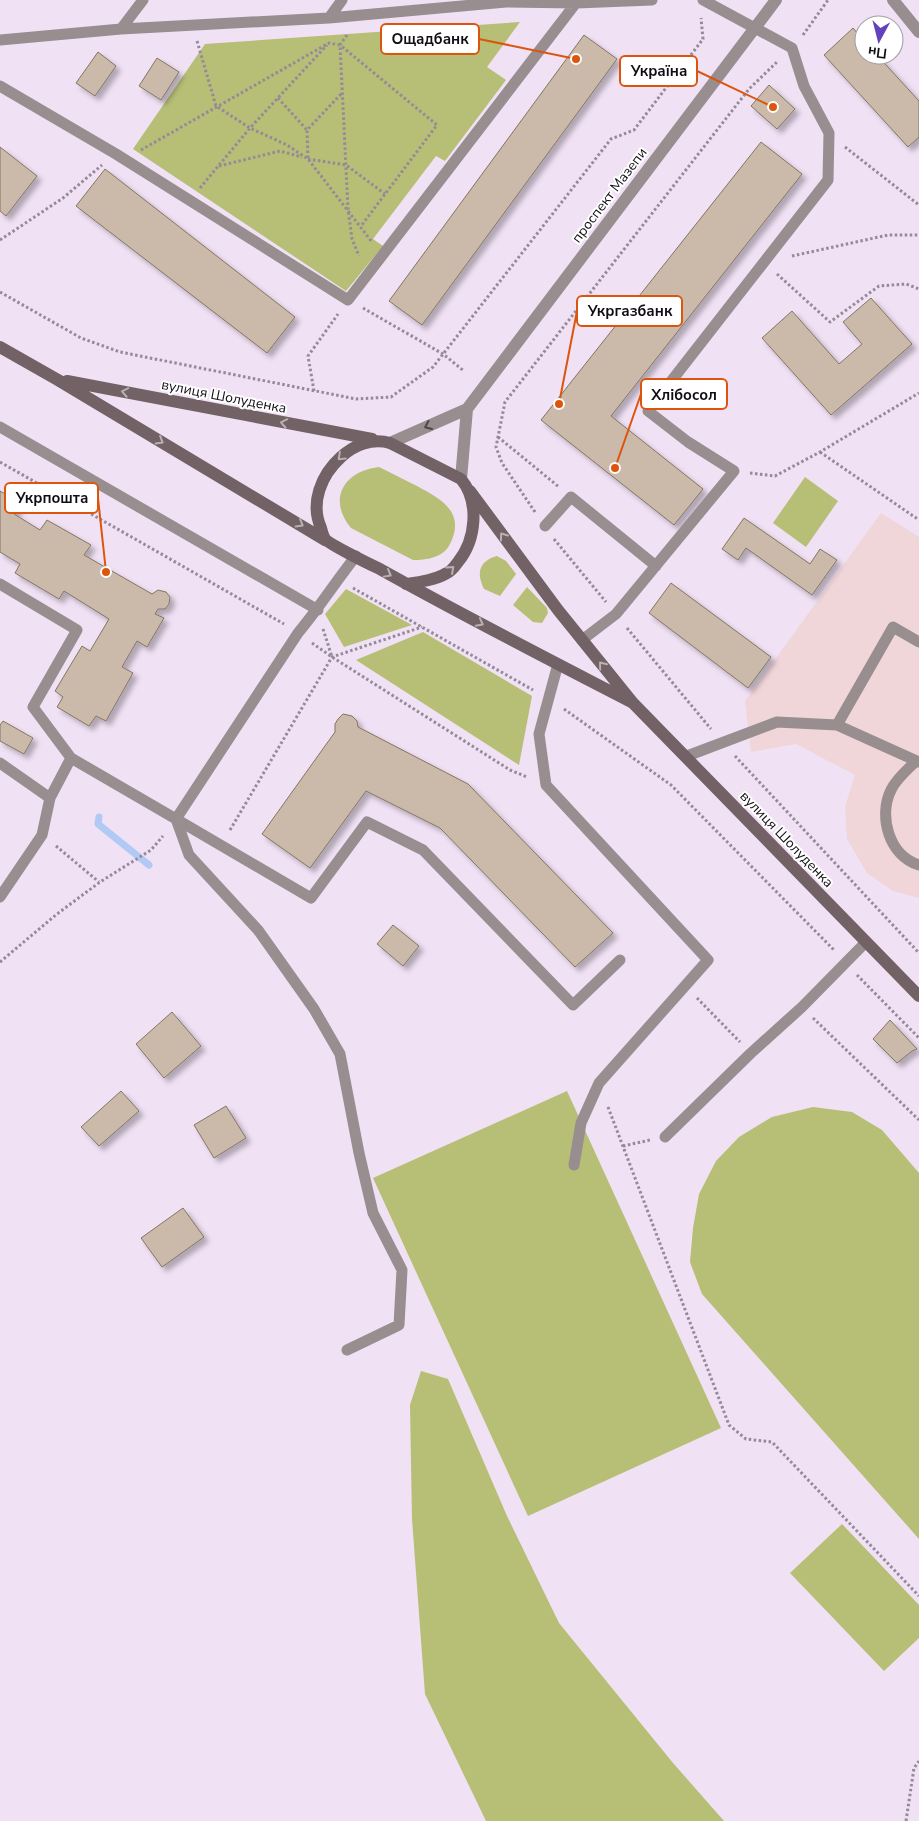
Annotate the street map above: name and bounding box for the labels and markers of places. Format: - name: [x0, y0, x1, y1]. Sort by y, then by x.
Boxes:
- callout: Ощадбанк: [381, 24, 479, 54]
- callout: Україна: [620, 56, 697, 86]
- callout: Укргазбанк: [577, 296, 682, 326]
- callout: Хлібосол: [641, 379, 727, 409]
- callout: Укрпошта: [5, 483, 98, 513]

